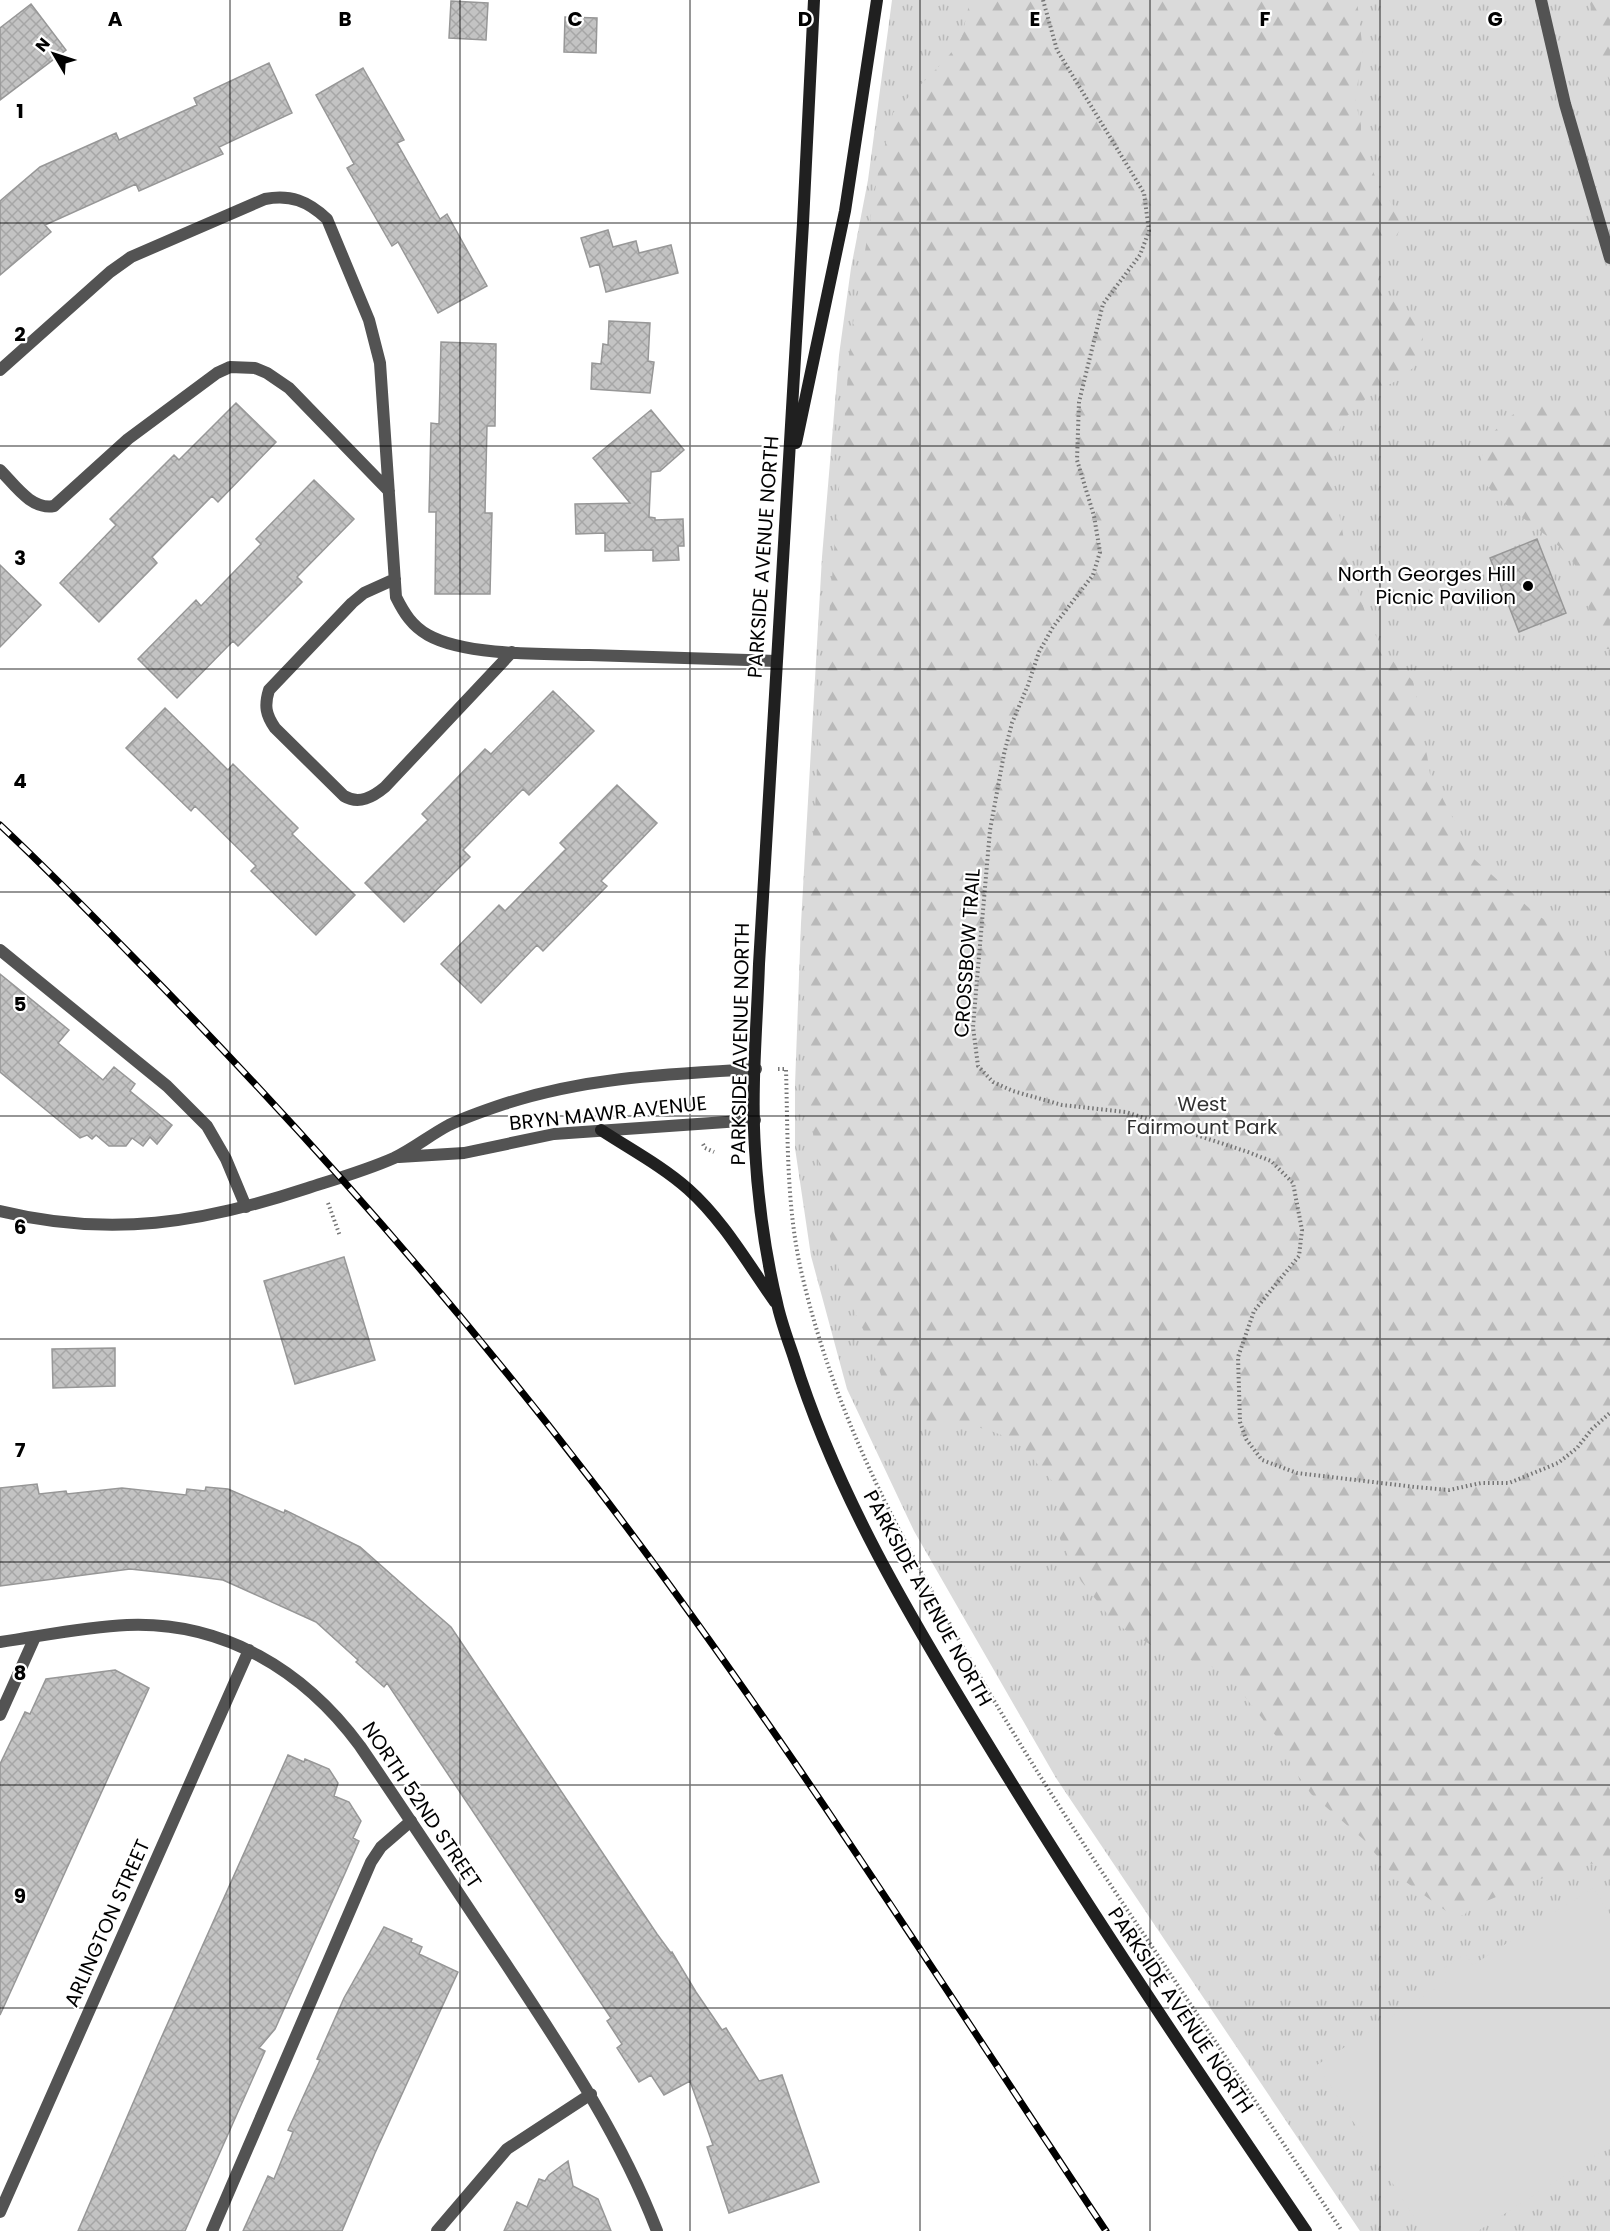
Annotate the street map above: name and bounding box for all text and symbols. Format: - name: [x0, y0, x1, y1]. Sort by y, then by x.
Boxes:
- text: A: [108, 5, 123, 33]
- text: B: [338, 5, 352, 33]
- text: C: [567, 5, 583, 33]
- text: D: [798, 5, 812, 33]
- text: E: [1030, 5, 1040, 33]
- text: F: [1260, 5, 1271, 33]
- text: G: [1487, 5, 1503, 33]
- north arrow: [24, 24, 84, 84]
- text: N: [30, 33, 55, 57]
- text: 1: [16, 97, 24, 125]
- text: 2: [14, 320, 26, 348]
- street label: PARKSIDE AVENUE NORTH: [741, 435, 785, 679]
- text: 3: [14, 544, 26, 572]
- place label: North Georges Hill Picnic Pavilion: [1338, 560, 1516, 611]
- marker: North Georges Hill Picnic Pavilion: [1521, 579, 1535, 593]
- text: 4: [13, 767, 27, 795]
- street label: CROSSBOW TRAIL: [947, 867, 987, 1039]
- street label: PARKSIDE AVENUE NORTH: [724, 922, 756, 1166]
- text: 5: [14, 990, 27, 1018]
- street label: BRYN MAWR AVENUE: [508, 1089, 708, 1137]
- park label: West Fairmount Park: [1127, 1090, 1278, 1141]
- text: 6: [14, 1213, 26, 1241]
- text: 7: [15, 1436, 26, 1464]
- street label: PARKSIDE AVENUE NORTH: [857, 1485, 999, 1711]
- text: 8: [14, 1659, 26, 1687]
- street label: NORTH 52ND STREET: [356, 1716, 488, 1894]
- street label: ARLINGTON STREET: [57, 1835, 157, 2011]
- text: 9: [14, 1882, 26, 1910]
- street label: PARKSIDE AVENUE NORTH: [1102, 1902, 1260, 2118]

